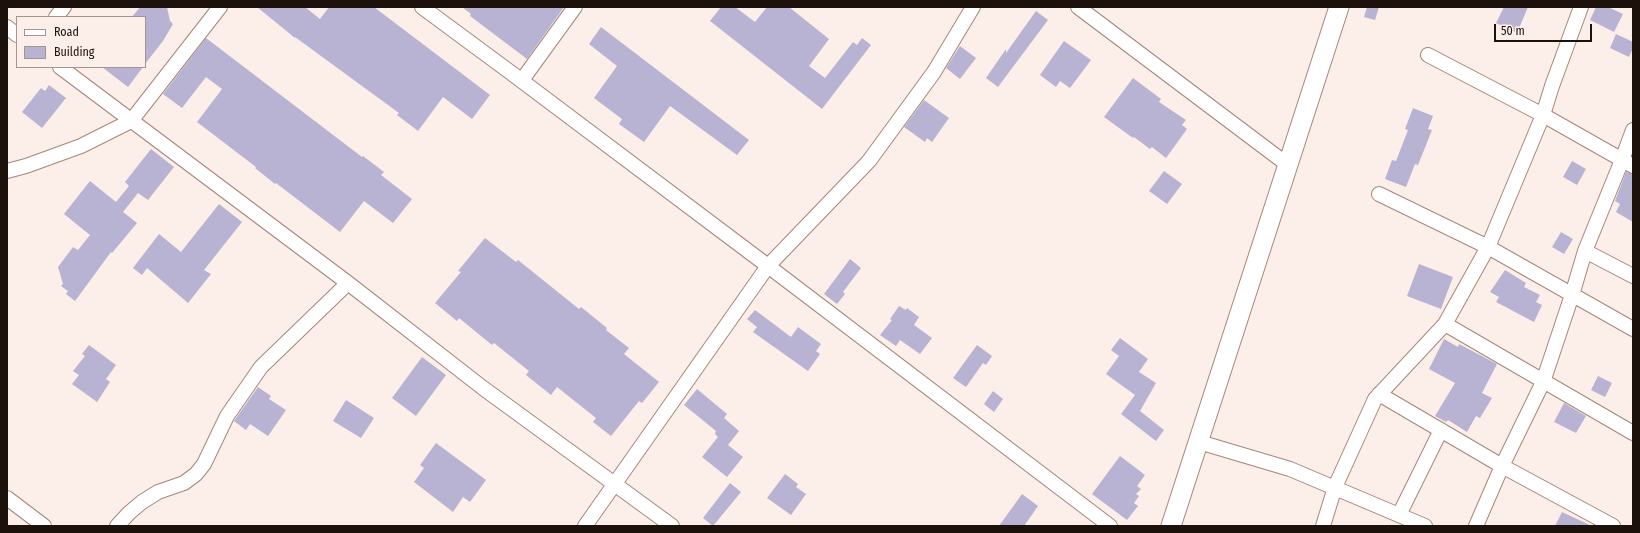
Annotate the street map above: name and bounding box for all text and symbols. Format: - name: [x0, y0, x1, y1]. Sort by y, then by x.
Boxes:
- legend: [16, 16, 146, 68]
- scale bar: [1496, 16, 1594, 42]
- text: 50 m: [1501, 24, 1525, 38]
- text: Road: [54, 25, 79, 39]
- text: Building: [54, 45, 94, 59]

